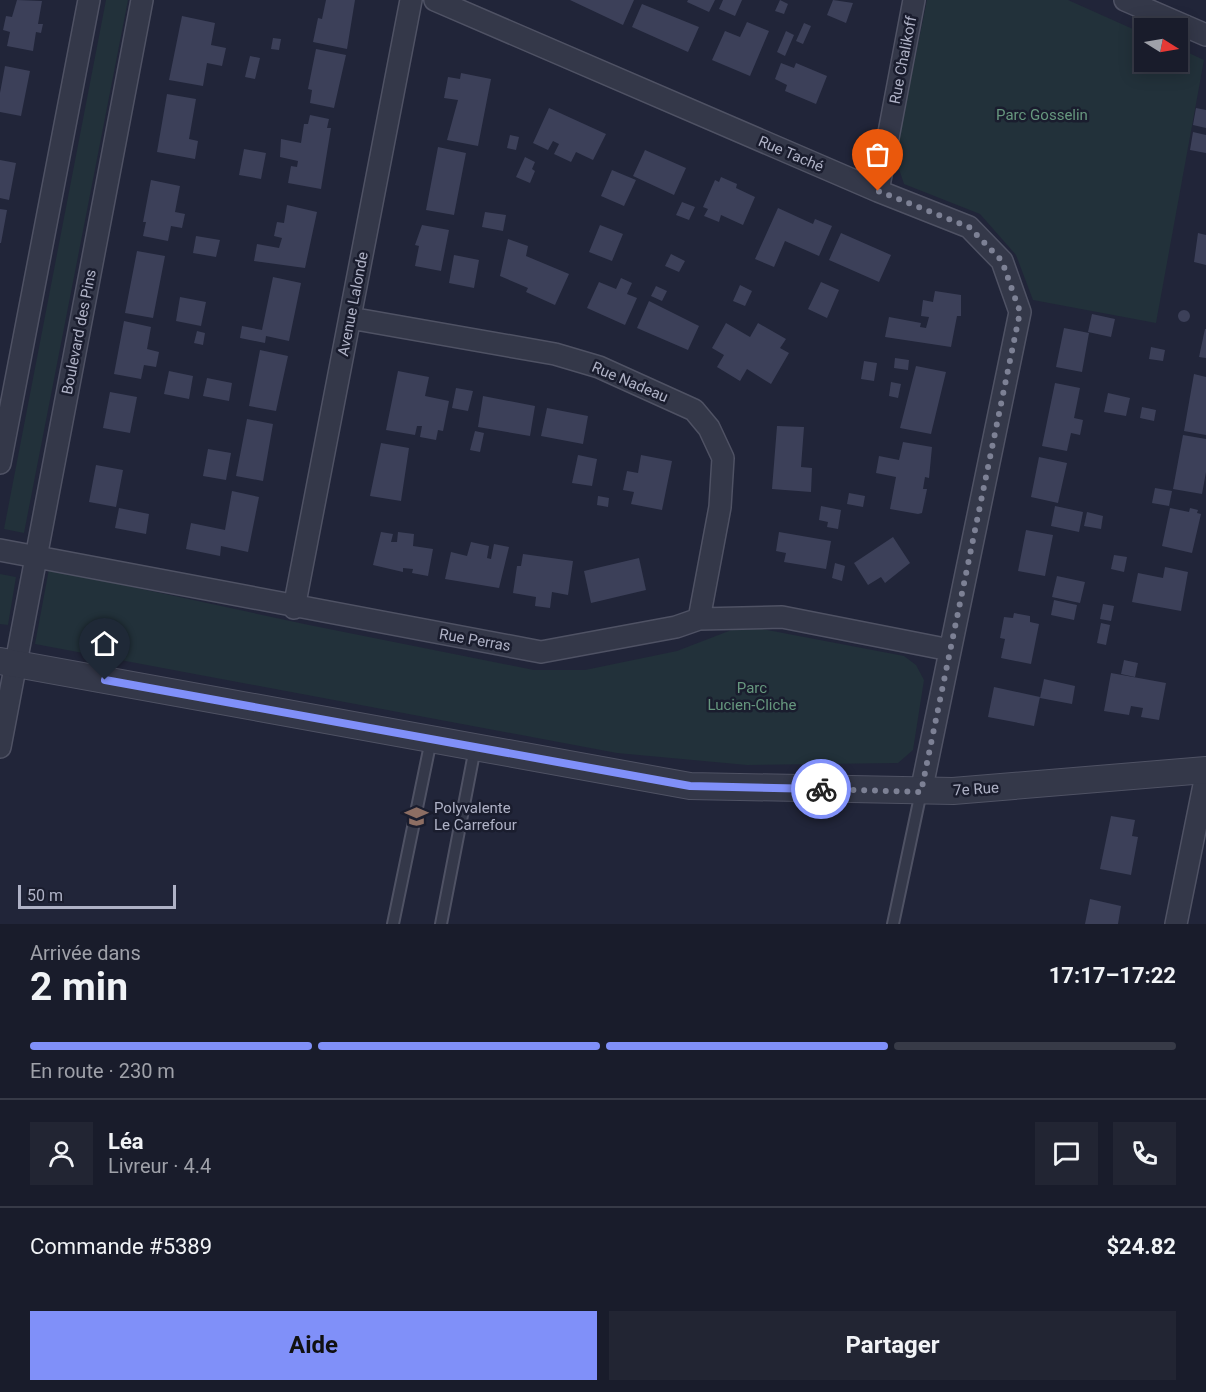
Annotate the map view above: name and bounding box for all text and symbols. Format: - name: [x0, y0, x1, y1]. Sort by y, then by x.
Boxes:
- street label: Rue Chalikoff: [886, 14, 920, 106]
- north arrow: [1134, 18, 1188, 72]
- map controls: [1134, 18, 1188, 72]
- park label: Parc Gosselin: [996, 106, 1088, 124]
- pin: [852, 129, 903, 191]
- street label: Rue Taché: [756, 132, 826, 176]
- icon: bag: [861, 138, 894, 171]
- street label: Avenue Lalonde: [334, 250, 372, 358]
- street label: Boulevard des Pins: [58, 268, 100, 396]
- street label: Rue Nadeau: [589, 358, 671, 406]
- pin: [79, 618, 130, 680]
- street label: Rue Perras: [438, 625, 512, 655]
- icon: home: [88, 627, 121, 660]
- park label: Parc Lucien-Cliche: [707, 679, 797, 714]
- courier: [791, 759, 851, 819]
- icon: bike: [805, 773, 838, 806]
- street label: 7e Rue: [953, 778, 999, 800]
- place label: Polyvalente Le Carrefour: [434, 799, 517, 834]
- school or university icon: Polyvalente Le Carrefour: [403, 804, 429, 830]
- scale bar: [18, 882, 176, 910]
- text: 50 m: [27, 886, 63, 905]
- text: Arrivée dans: [30, 941, 141, 965]
- text: 17:17–17:22: [1049, 963, 1176, 988]
- text: 2 min: [30, 964, 128, 1010]
- text: En route · 230 m: [30, 1059, 175, 1083]
- button: person: [30, 1122, 93, 1185]
- button: chat: [1035, 1122, 1098, 1185]
- button: phone: [1113, 1122, 1176, 1185]
- text: Léa: [108, 1129, 144, 1154]
- text: Livreur · 4.4: [108, 1154, 211, 1178]
- text: Commande #5389: [30, 1234, 212, 1259]
- text: $24.82: [1107, 1234, 1176, 1259]
- button: Aide: [30, 1311, 597, 1380]
- button: Partager: [609, 1311, 1176, 1380]

